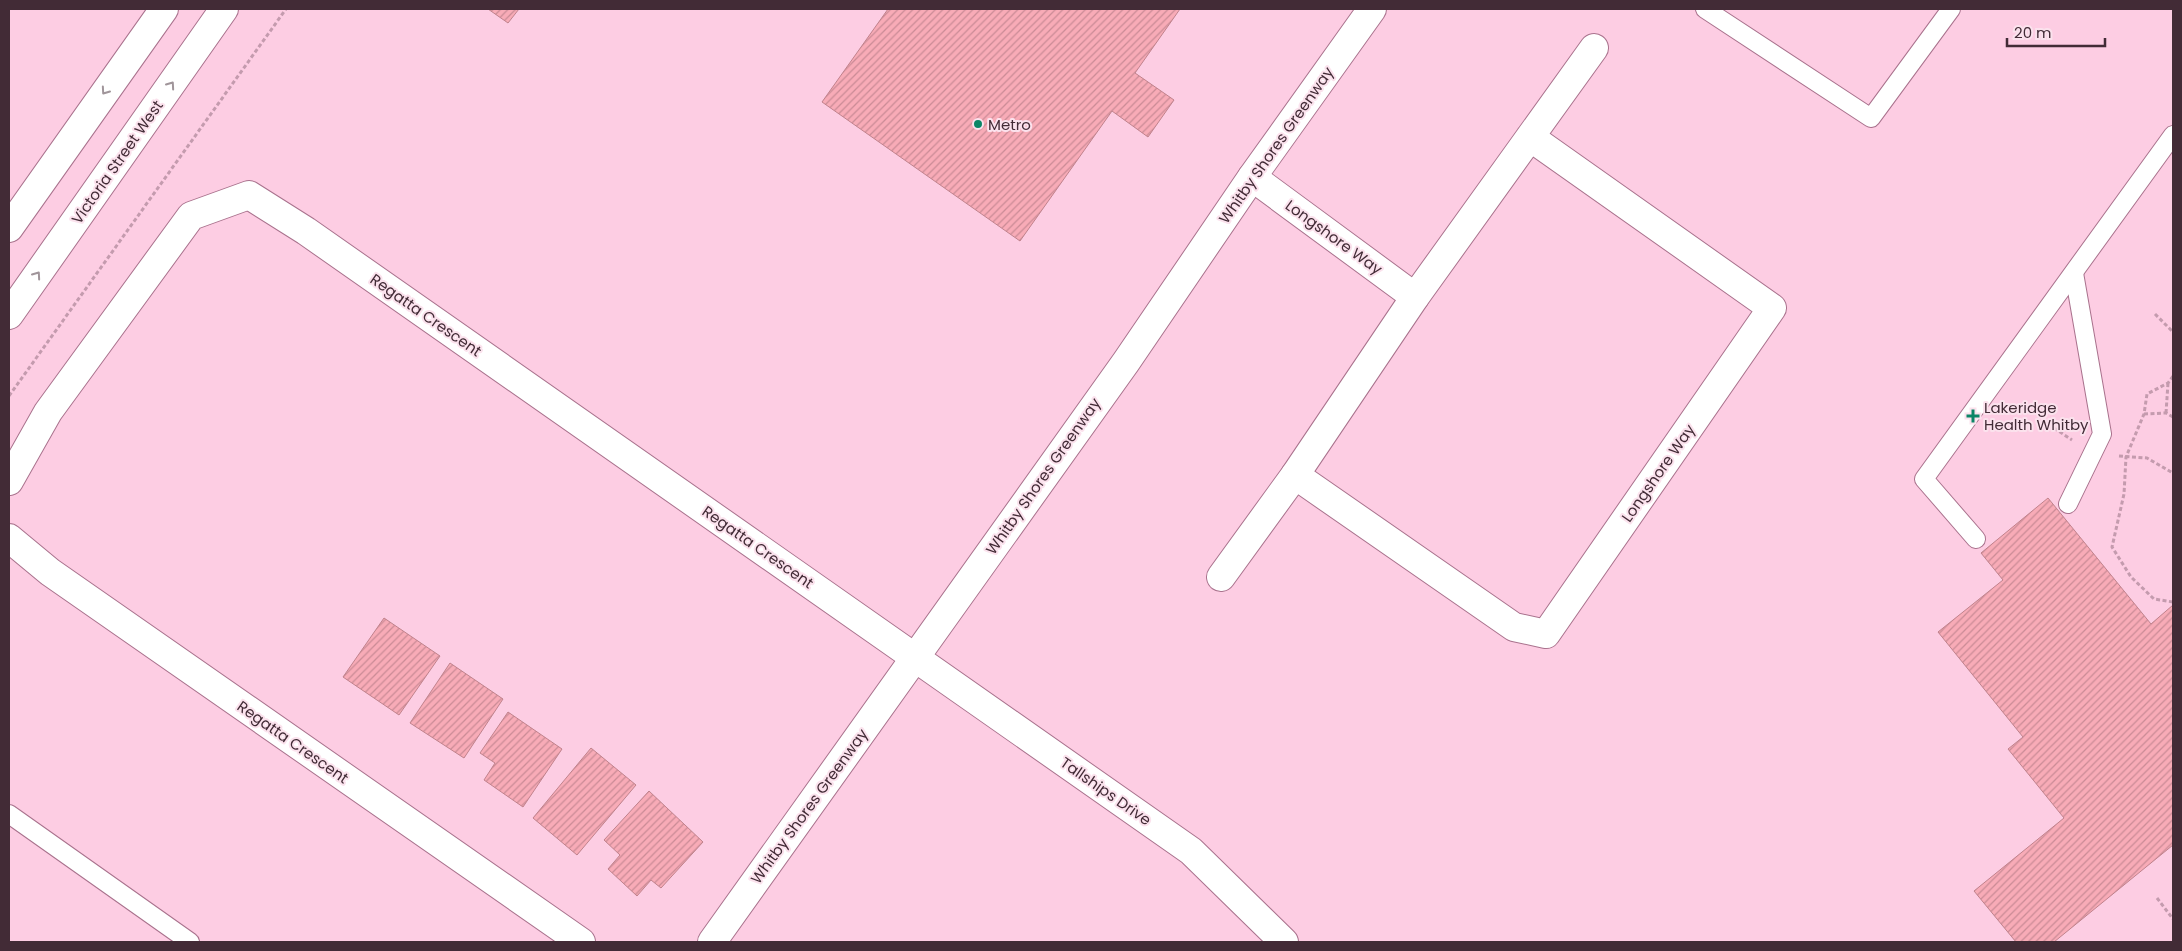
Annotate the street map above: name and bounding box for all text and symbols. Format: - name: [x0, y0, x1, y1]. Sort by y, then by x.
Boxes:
- scale bar: [2007, 15, 2104, 47]
- text: 20 m: [2014, 22, 2052, 43]
- street label: Whitby Shores Greenway: [1214, 62, 1339, 228]
- one-way arrow: [165, 81, 174, 91]
- one-way arrow: [102, 85, 111, 95]
- street label: Victoria Street West: [66, 96, 168, 228]
- place label: Metro: [988, 114, 1031, 135]
- marker: Metro: [972, 118, 984, 130]
- street label: Longshore Way: [1281, 195, 1387, 280]
- street label: Regatta Crescent: [366, 269, 486, 361]
- one-way arrow: [31, 271, 40, 281]
- street label: Whitby Shores Greenway: [981, 393, 1106, 559]
- place label: Lakeridge Health Whitby: [1984, 397, 2089, 435]
- marker: Lakeridge Health Whitby: [1966, 409, 1980, 423]
- street label: Longshore Way: [1616, 419, 1700, 526]
- street label: Regatta Crescent: [698, 501, 818, 593]
- street label: Regatta Crescent: [233, 696, 353, 788]
- street label: Whitby Shores Greenway: [746, 724, 873, 888]
- street label: Tallships Drive: [1056, 752, 1156, 830]

